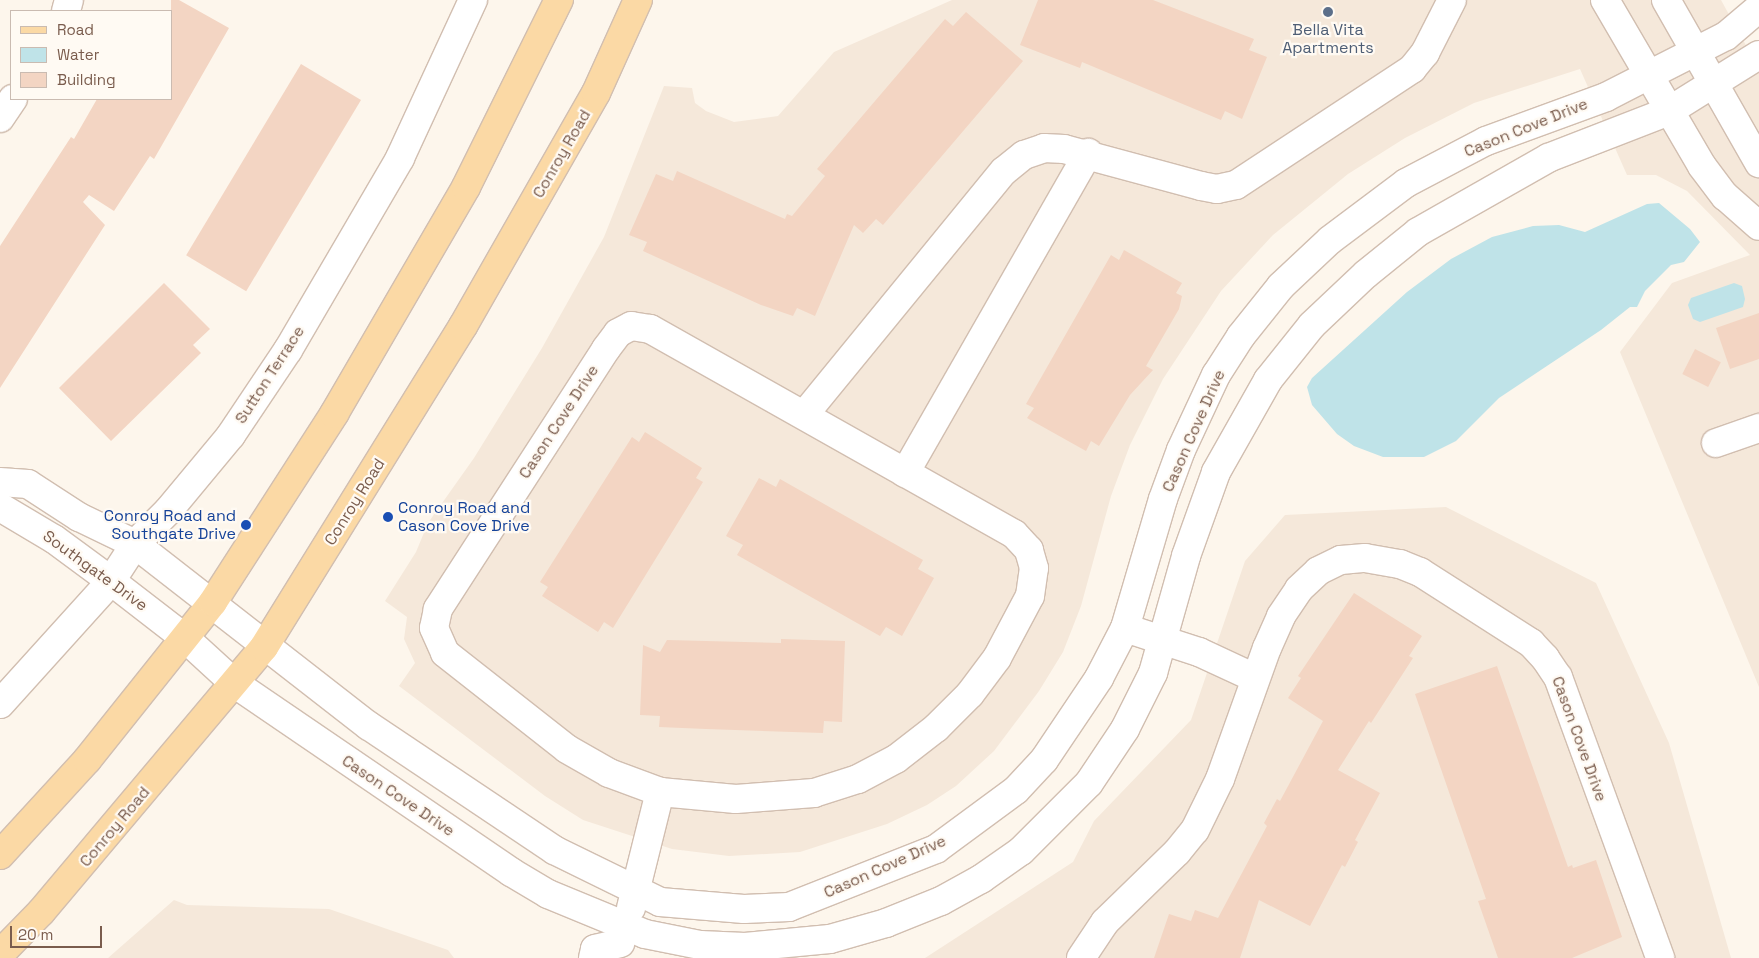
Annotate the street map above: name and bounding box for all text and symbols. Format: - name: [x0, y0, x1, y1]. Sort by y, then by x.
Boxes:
- marker: Bella Vita Apartments: [1322, 6, 1334, 18]
- legend: [10, 10, 172, 100]
- text: Road: [57, 20, 94, 39]
- place label: Bella Vita Apartments: [1282, 20, 1374, 58]
- text: Water: [57, 45, 99, 64]
- text: Building: [57, 70, 116, 89]
- street label: Cason Cove Drive: [1461, 94, 1591, 162]
- street label: Conroy Road: [529, 106, 595, 202]
- street label: Sutton Terrace: [231, 322, 309, 428]
- street label: Cason Cove Drive: [515, 362, 603, 482]
- street label: Cason Cove Drive: [1158, 367, 1230, 495]
- street label: Conroy Road: [321, 455, 389, 549]
- place label: Conroy Road and Cason Cove Drive: [398, 498, 530, 536]
- place label: Conroy Road and Southgate Drive: [104, 506, 236, 544]
- marker: Conroy Road and Cason Cove Drive: [382, 511, 394, 523]
- marker: Conroy Road and Southgate Drive: [240, 519, 252, 531]
- street label: Southgate Drive: [39, 527, 151, 615]
- street label: Cason Cove Drive: [1547, 674, 1611, 804]
- street label: Cason Cove Drive: [338, 751, 458, 841]
- street label: Conroy Road: [76, 783, 154, 871]
- street label: Cason Cove Drive: [821, 831, 949, 903]
- scale bar: [12, 916, 105, 948]
- text: 20 m: [18, 925, 53, 944]

